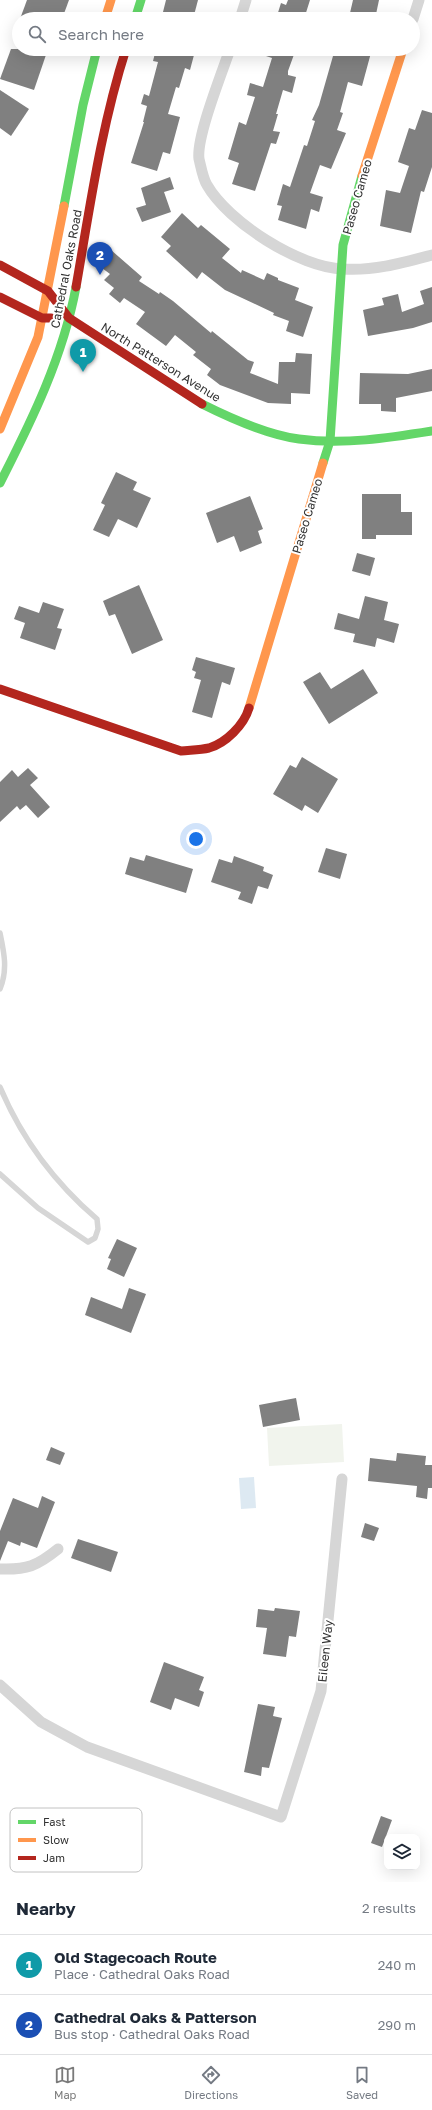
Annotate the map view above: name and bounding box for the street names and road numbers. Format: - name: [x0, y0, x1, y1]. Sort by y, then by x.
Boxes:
- street label: Paseo Cameo: [339, 158, 375, 236]
- street label: Cathedral Oaks Road: [47, 208, 85, 330]
- street label: North Patterson Avenue: [98, 319, 224, 405]
- street label: Paseo Cameo: [288, 477, 326, 555]
- street label: Eileen Way: [314, 1619, 336, 1683]

